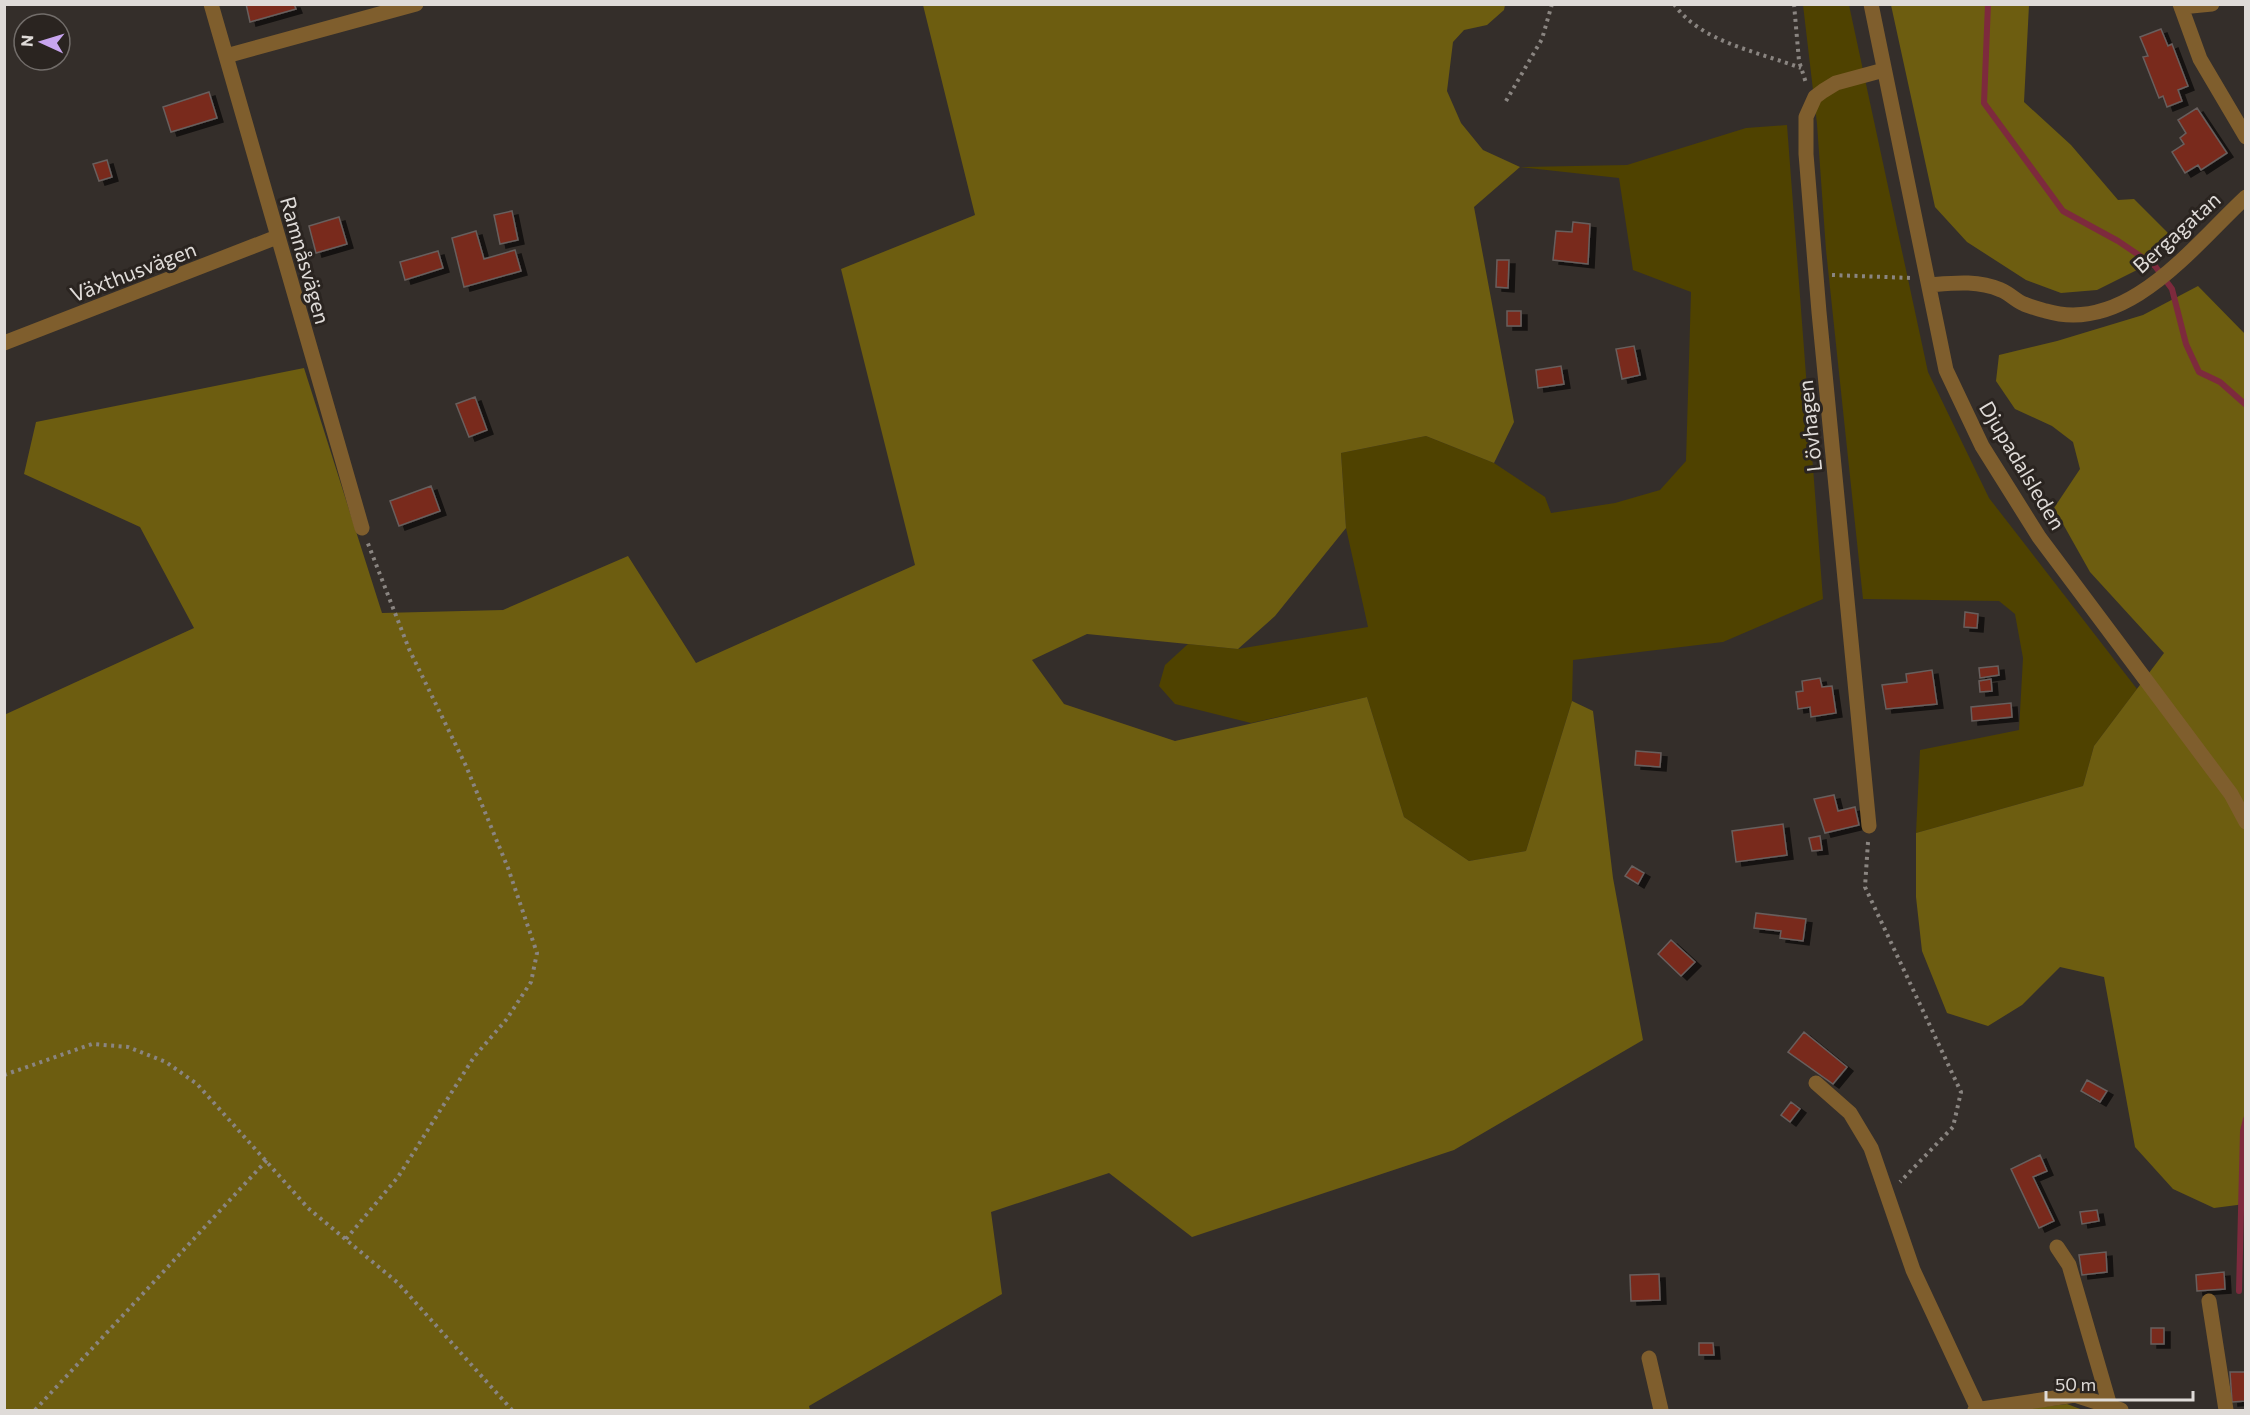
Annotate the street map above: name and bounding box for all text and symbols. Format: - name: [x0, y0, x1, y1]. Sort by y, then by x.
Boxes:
- north arrow: [12, 12, 72, 72]
- text: N: [17, 34, 36, 48]
- street label: Bergagatan: [2127, 186, 2225, 278]
- street label: Ramnåsvägen: [276, 193, 336, 327]
- street label: Växthusvägen: [66, 236, 200, 306]
- street label: Lövhagen: [1792, 379, 1826, 473]
- street label: Djupadalsleden: [1975, 396, 2071, 534]
- scale bar: [2046, 1364, 2193, 1402]
- text: 50 m: [2055, 1373, 2096, 1395]

